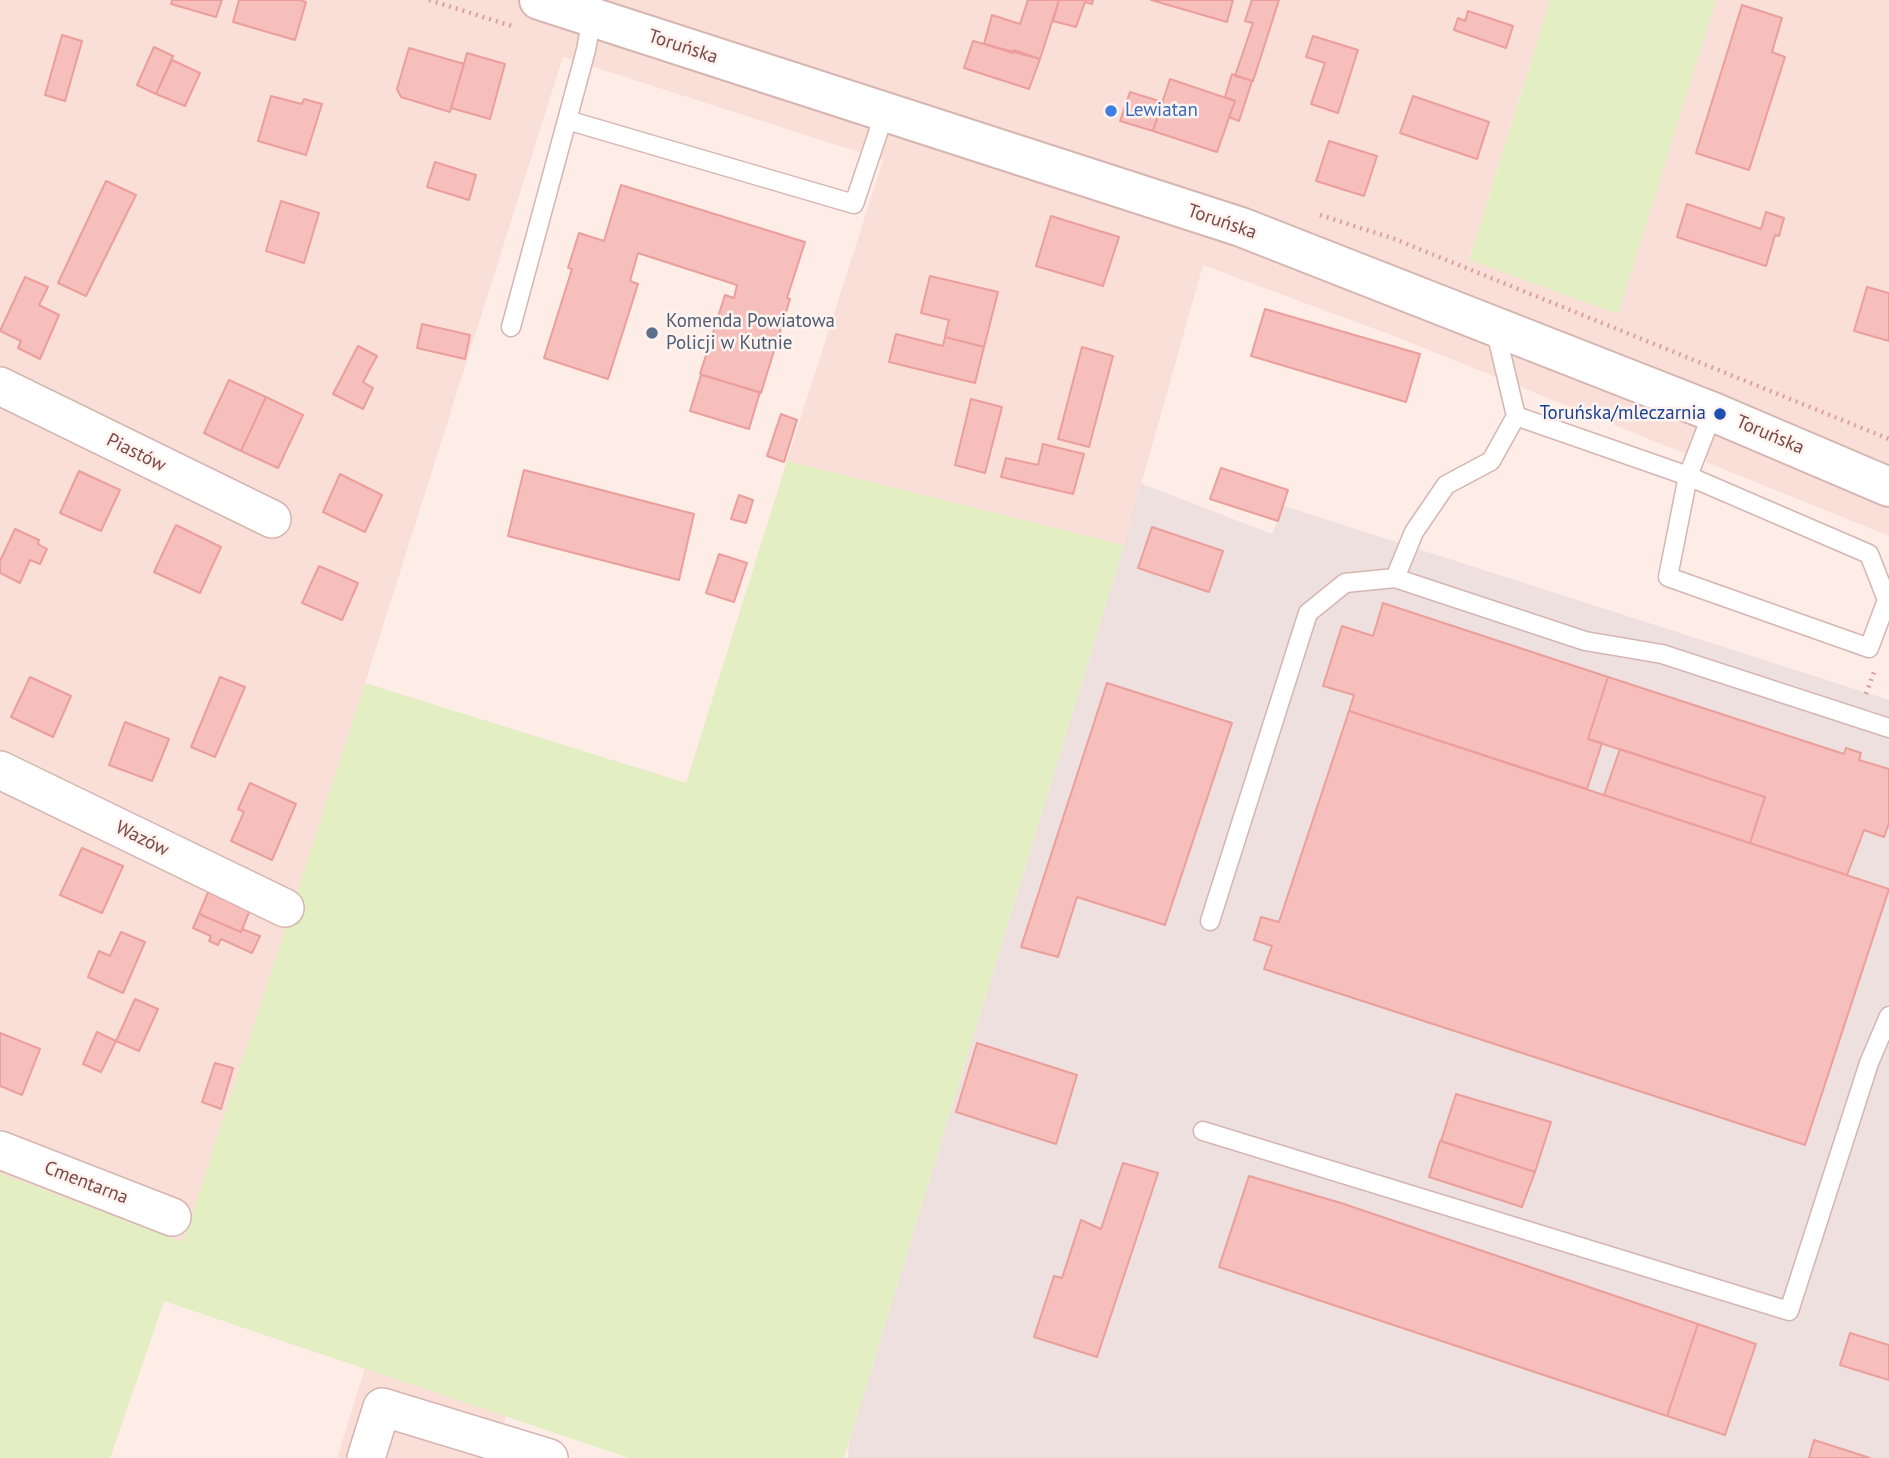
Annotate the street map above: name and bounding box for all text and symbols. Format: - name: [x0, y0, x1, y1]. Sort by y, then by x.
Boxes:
- street label: Toruńska: [645, 25, 721, 69]
- place label: Lewiatan: [1125, 100, 1198, 122]
- marker: Lewiatan: [1103, 103, 1119, 119]
- street label: Toruńska: [1184, 200, 1260, 244]
- place label: Komenda Powiatowa Policji w Kutnie: [666, 311, 835, 355]
- marker: Komenda Powiatowa Policji w Kutnie: [644, 325, 660, 341]
- place label: Toruńska/mleczarnia: [1539, 403, 1706, 425]
- marker: Toruńska/mleczarnia: [1712, 406, 1728, 422]
- street label: Toruńska: [1732, 410, 1808, 460]
- street label: Piastów: [103, 429, 169, 477]
- street label: Wazów: [112, 816, 172, 862]
- street label: Cmentarna: [41, 1157, 131, 1209]

